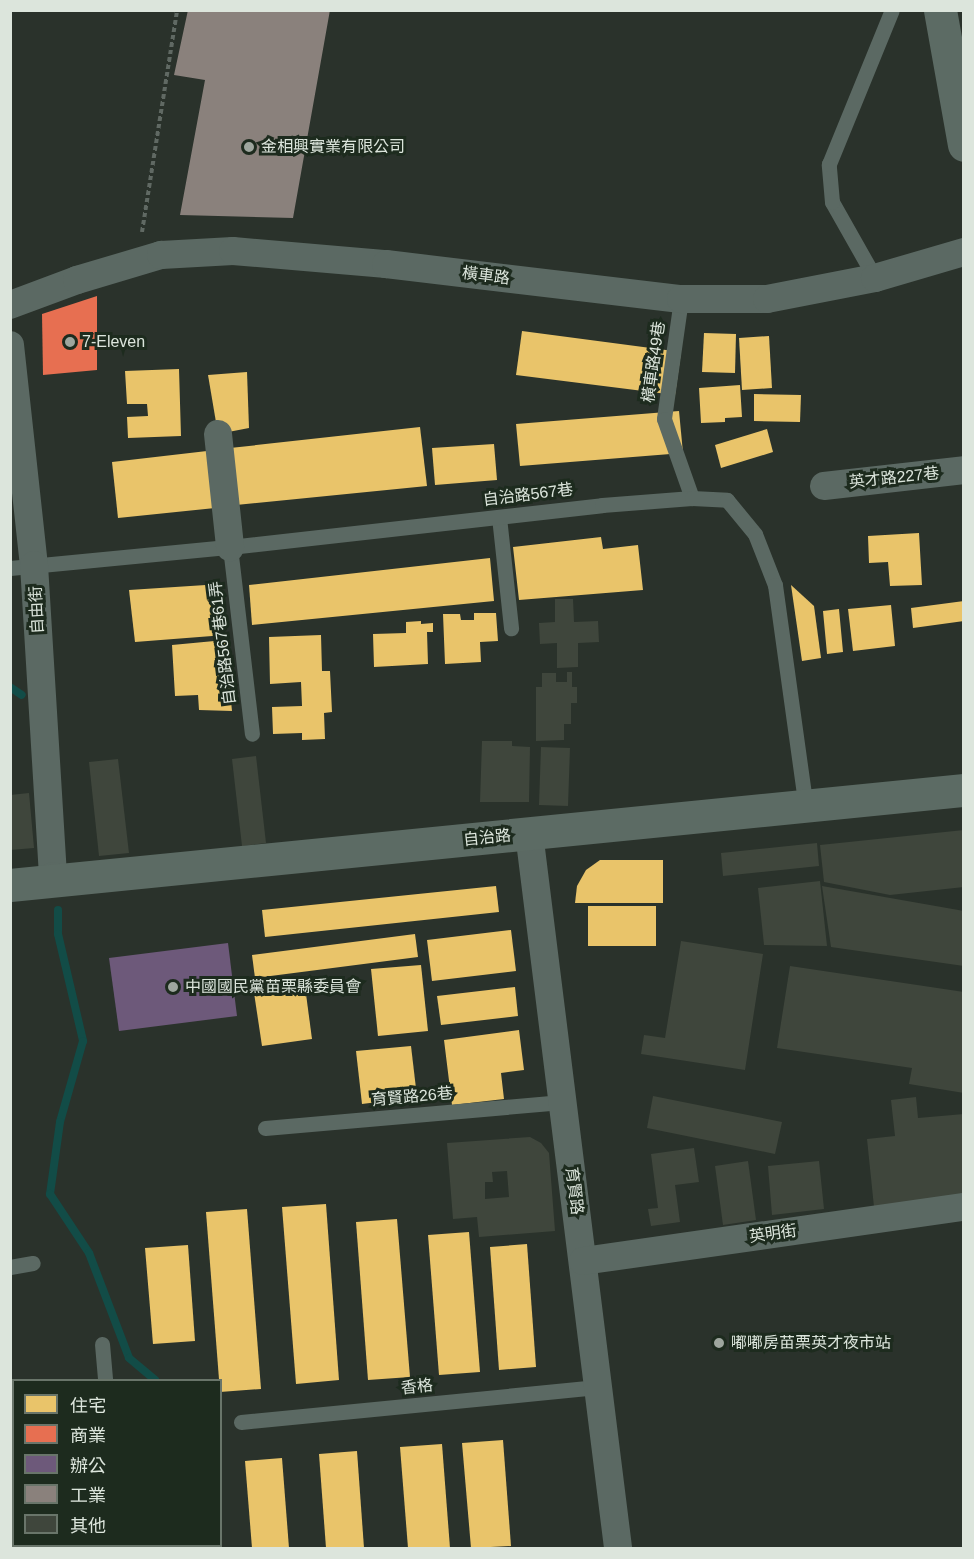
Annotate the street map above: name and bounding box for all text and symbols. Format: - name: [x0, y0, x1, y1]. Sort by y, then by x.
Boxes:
- place label: 金相興實業有限公司: [261, 137, 405, 157]
- marker: 金相興實業有限公司: [242, 140, 256, 154]
- street label: 橫車路: [461, 264, 511, 288]
- street label: 橫車路49巷: [639, 320, 669, 404]
- place label: 7-Eleven: [82, 332, 145, 352]
- marker: 7-Eleven: [63, 335, 77, 349]
- street label: 英才路227巷: [848, 464, 940, 492]
- street label: 自治路567巷: [482, 480, 574, 510]
- street label: 自治路567巷61弄: [206, 580, 240, 706]
- street label: 自由街: [26, 586, 48, 634]
- street label: 自治路: [462, 826, 512, 850]
- place label: 中國國民黨苗栗縣委員會: [185, 977, 361, 997]
- marker: 中國國民黨苗栗縣委員會: [166, 980, 180, 994]
- street label: 育賢路26巷: [370, 1084, 454, 1110]
- street label: 育賢路: [562, 1166, 586, 1216]
- street label: 英明街: [748, 1221, 798, 1247]
- place label: 嘟嘟房苗栗英才夜市站: [731, 1333, 891, 1353]
- marker: 嘟嘟房苗栗英才夜市站: [712, 1336, 726, 1350]
- street label: 香格: [400, 1376, 434, 1398]
- legend: [12, 1379, 222, 1547]
- text: 住宅: [70, 1396, 106, 1416]
- text: 商業: [70, 1426, 106, 1446]
- text: 辦公: [70, 1456, 106, 1476]
- text: 工業: [70, 1486, 106, 1506]
- text: 其他: [70, 1516, 106, 1536]

